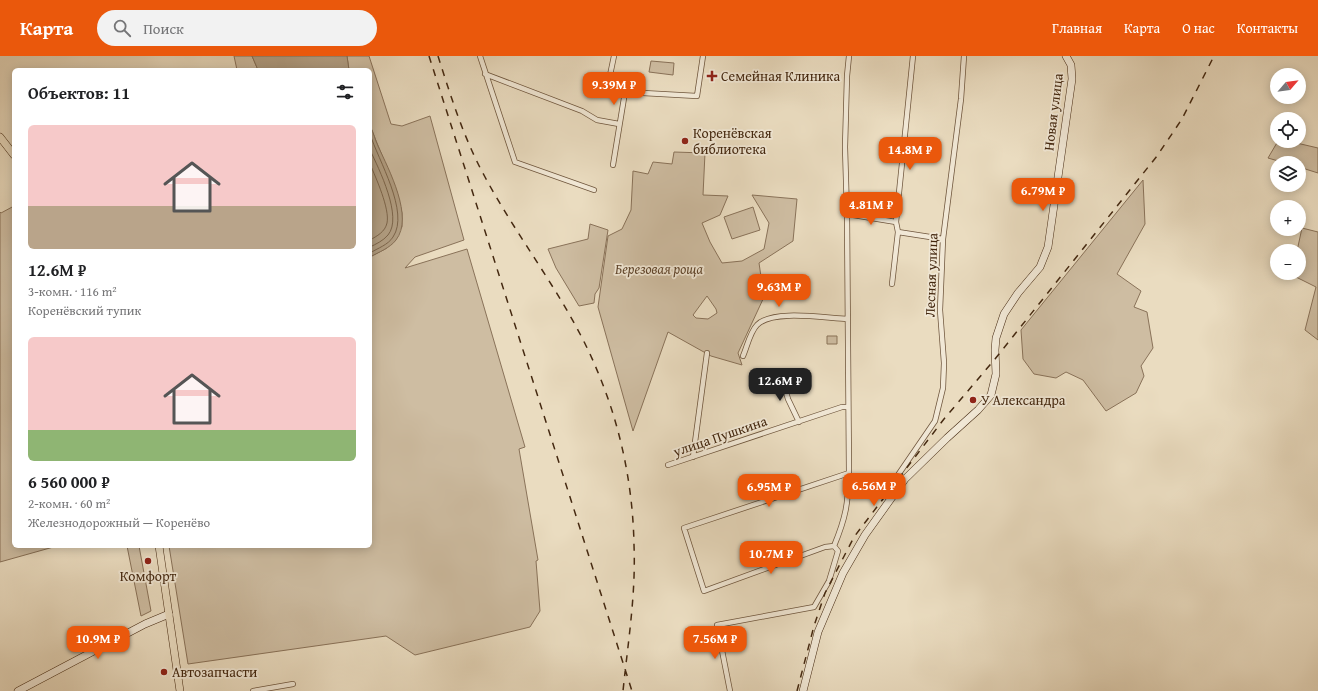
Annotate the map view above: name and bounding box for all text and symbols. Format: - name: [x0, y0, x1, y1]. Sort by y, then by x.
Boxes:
- search box: [97, 10, 377, 46]
- text: Карта: [20, 14, 73, 42]
- icon: search: [111, 17, 133, 39]
- text: Поиск: [143, 18, 184, 39]
- text: Главная: [1052, 18, 1102, 38]
- text: Карта: [1124, 18, 1160, 38]
- text: О нас: [1182, 18, 1215, 38]
- text: Контакты: [1237, 18, 1298, 38]
- place label: Семейная Клиника: [721, 66, 840, 86]
- north arrow: [1270, 68, 1306, 104]
- map controls: [1270, 68, 1306, 280]
- marker: Семейная Клиника: [706, 70, 718, 82]
- pin: 9.39M ₽: [577, 72, 651, 106]
- street label: Новая улица: [1038, 72, 1068, 152]
- text: 9.39M ₽: [592, 75, 636, 94]
- text: Объектов: 11: [28, 80, 130, 105]
- icon: filters: [334, 81, 356, 103]
- button: locate: [1270, 112, 1306, 148]
- place label: Коренёвская библиотека: [693, 123, 772, 159]
- marker: Коренёвская библиотека: [680, 136, 690, 146]
- pin: 14.8M ₽: [873, 137, 947, 171]
- text: 14.8M ₽: [888, 140, 932, 159]
- icon: home: [156, 151, 228, 223]
- button: layers: [1270, 156, 1306, 192]
- pin: 6.79M ₽: [1006, 178, 1080, 212]
- text: 6.79M ₽: [1021, 181, 1065, 200]
- pin: 4.81M ₽: [834, 192, 908, 226]
- text: 4.81M ₽: [849, 195, 893, 214]
- button: +: [1270, 200, 1306, 236]
- street label: Лесная улица: [920, 232, 942, 318]
- button: −: [1270, 244, 1306, 280]
- text: 12.6M ₽: [28, 257, 86, 282]
- park label: Березовая роща: [615, 259, 703, 279]
- pin: 9.63M ₽: [742, 274, 816, 308]
- text: 9.63M ₽: [757, 277, 801, 296]
- text: 3-комн. · 116 m²: [28, 282, 117, 301]
- text: Коренёвский тупик: [28, 301, 141, 320]
- icon: home: [156, 363, 228, 435]
- pin: 12.6M ₽: [743, 368, 817, 402]
- text: 12.6M ₽: [758, 371, 802, 390]
- place label: У Александра: [981, 390, 1066, 410]
- marker: У Александра: [968, 395, 978, 405]
- street label: улица Пушкина: [669, 410, 770, 462]
- text: 6 560 000 ₽: [28, 469, 110, 494]
- pin: 6.56M ₽: [837, 473, 911, 507]
- pin: 6.95M ₽: [732, 474, 806, 508]
- text: 6.56M ₽: [852, 476, 896, 495]
- text: 6.95M ₽: [747, 477, 791, 496]
- text: 2-комн. · 60 m²: [28, 494, 110, 513]
- text: Железнодорожный — Коренёво: [28, 513, 210, 532]
- pin: 10.7M ₽: [734, 541, 808, 575]
- text: 10.7M ₽: [749, 544, 793, 563]
- marker: Комфорт: [143, 556, 153, 566]
- place label: Комфорт: [120, 566, 177, 586]
- pin: 10.9M ₽: [61, 626, 135, 660]
- pin: 7.56M ₽: [678, 626, 752, 660]
- text: 10.9M ₽: [76, 629, 120, 648]
- text: 7.56M ₽: [693, 629, 737, 648]
- place label: Автозапчасти: [172, 662, 257, 682]
- marker: Автозапчасти: [159, 667, 169, 677]

